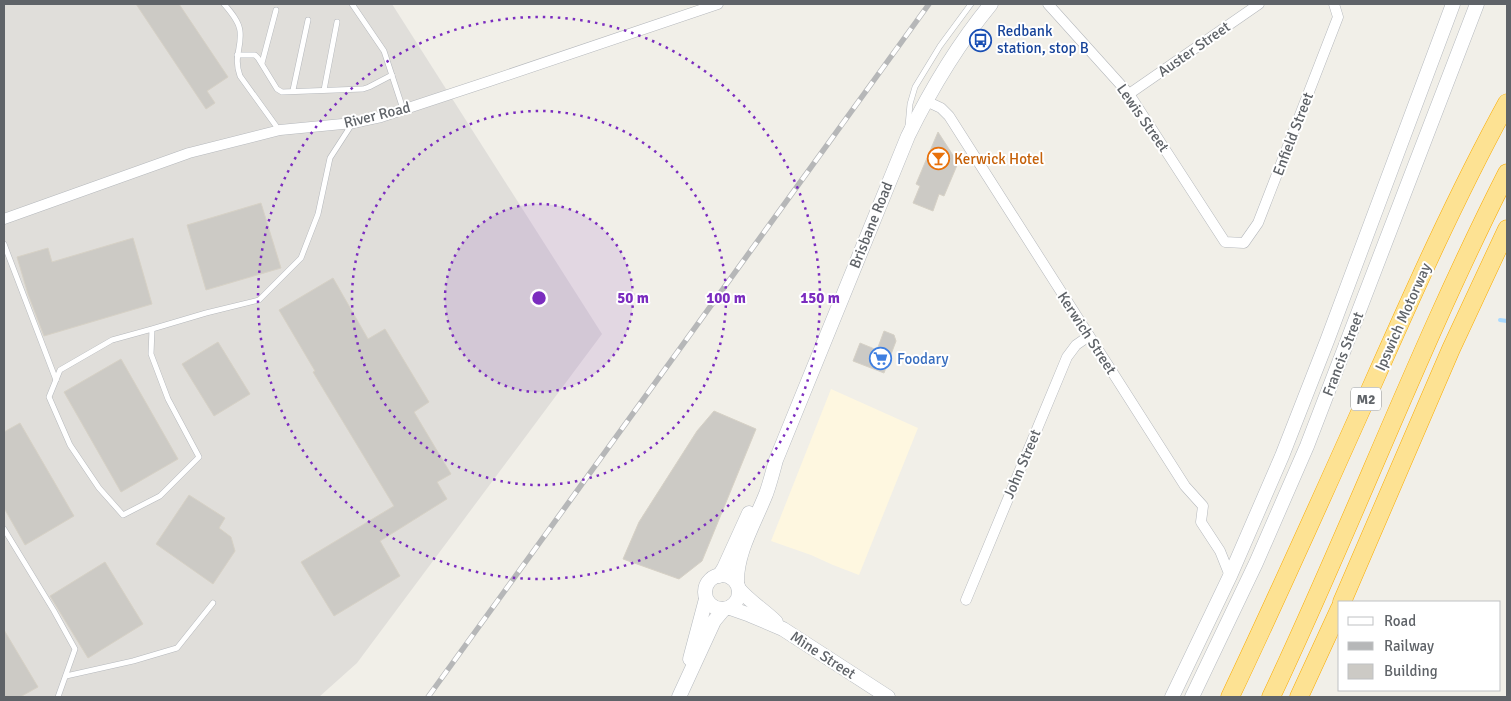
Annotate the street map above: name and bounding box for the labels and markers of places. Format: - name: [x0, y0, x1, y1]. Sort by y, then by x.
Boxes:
- place label: Redbank station, stop B: [997, 22, 1089, 57]
- bus stop icon: Redbank station, stop B: [969, 28, 993, 52]
- bar icon: Kerwick Hotel: [926, 147, 950, 171]
- place label: Kerwick Hotel: [954, 150, 1044, 168]
- centre of rings: [530, 289, 548, 307]
- supermarket icon: Foodary: [869, 347, 893, 371]
- place label: Foodary: [897, 350, 948, 368]

